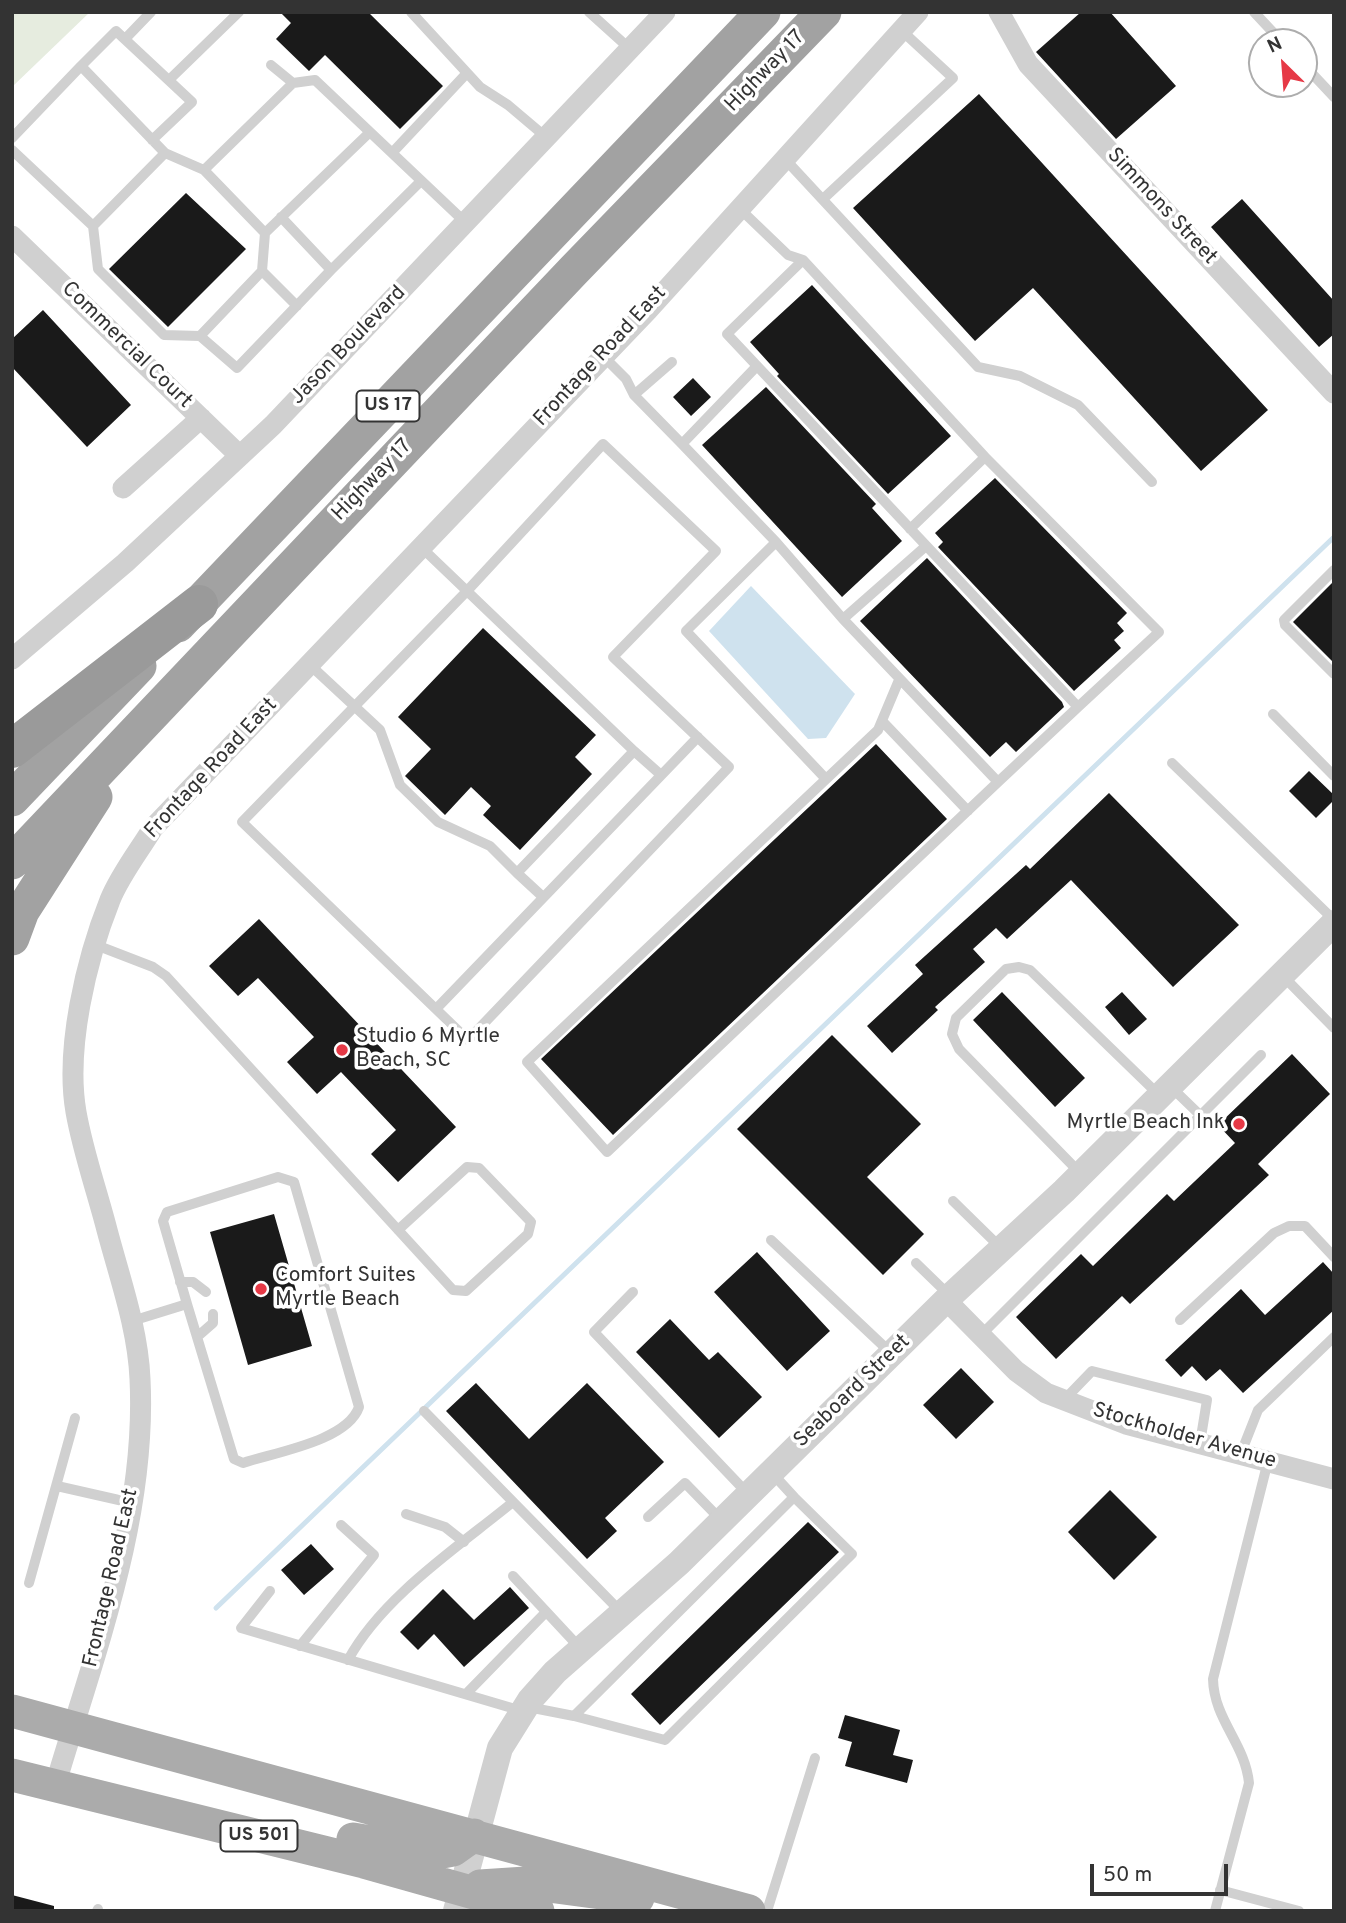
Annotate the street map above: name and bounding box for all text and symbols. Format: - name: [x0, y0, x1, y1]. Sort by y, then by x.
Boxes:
- street label: Highway 17: [721, 26, 811, 118]
- north arrow: [1248, 28, 1318, 98]
- text: N: [1264, 32, 1286, 60]
- street label: Simmons Street: [1101, 144, 1221, 270]
- street label: Commercial Court: [55, 277, 197, 415]
- street label: Jason Boulevard: [286, 281, 412, 411]
- street label: Frontage Road East: [529, 282, 673, 432]
- road number: US 17: [356, 390, 420, 422]
- street label: Highway 17: [328, 435, 418, 527]
- street label: Frontage Road East: [140, 694, 284, 844]
- place label: Studio 6 Myrtle Beach, SC: [356, 1025, 500, 1075]
- marker: Studio 6 Myrtle Beach, SC: [334, 1042, 350, 1058]
- place label: Myrtle Beach Ink: [1066, 1111, 1225, 1137]
- marker: Myrtle Beach Ink: [1231, 1116, 1247, 1132]
- place label: Comfort Suites Myrtle Beach: [275, 1264, 416, 1314]
- marker: Comfort Suites Myrtle Beach: [253, 1281, 269, 1297]
- street label: Seaboard Street: [790, 1330, 916, 1454]
- street label: Stockholder Avenue: [1089, 1399, 1279, 1475]
- street label: Frontage Road East: [79, 1486, 145, 1670]
- road number: US 501: [220, 1820, 298, 1852]
- scale bar: [1094, 1850, 1232, 1894]
- text: 50 m: [1103, 1862, 1152, 1889]

